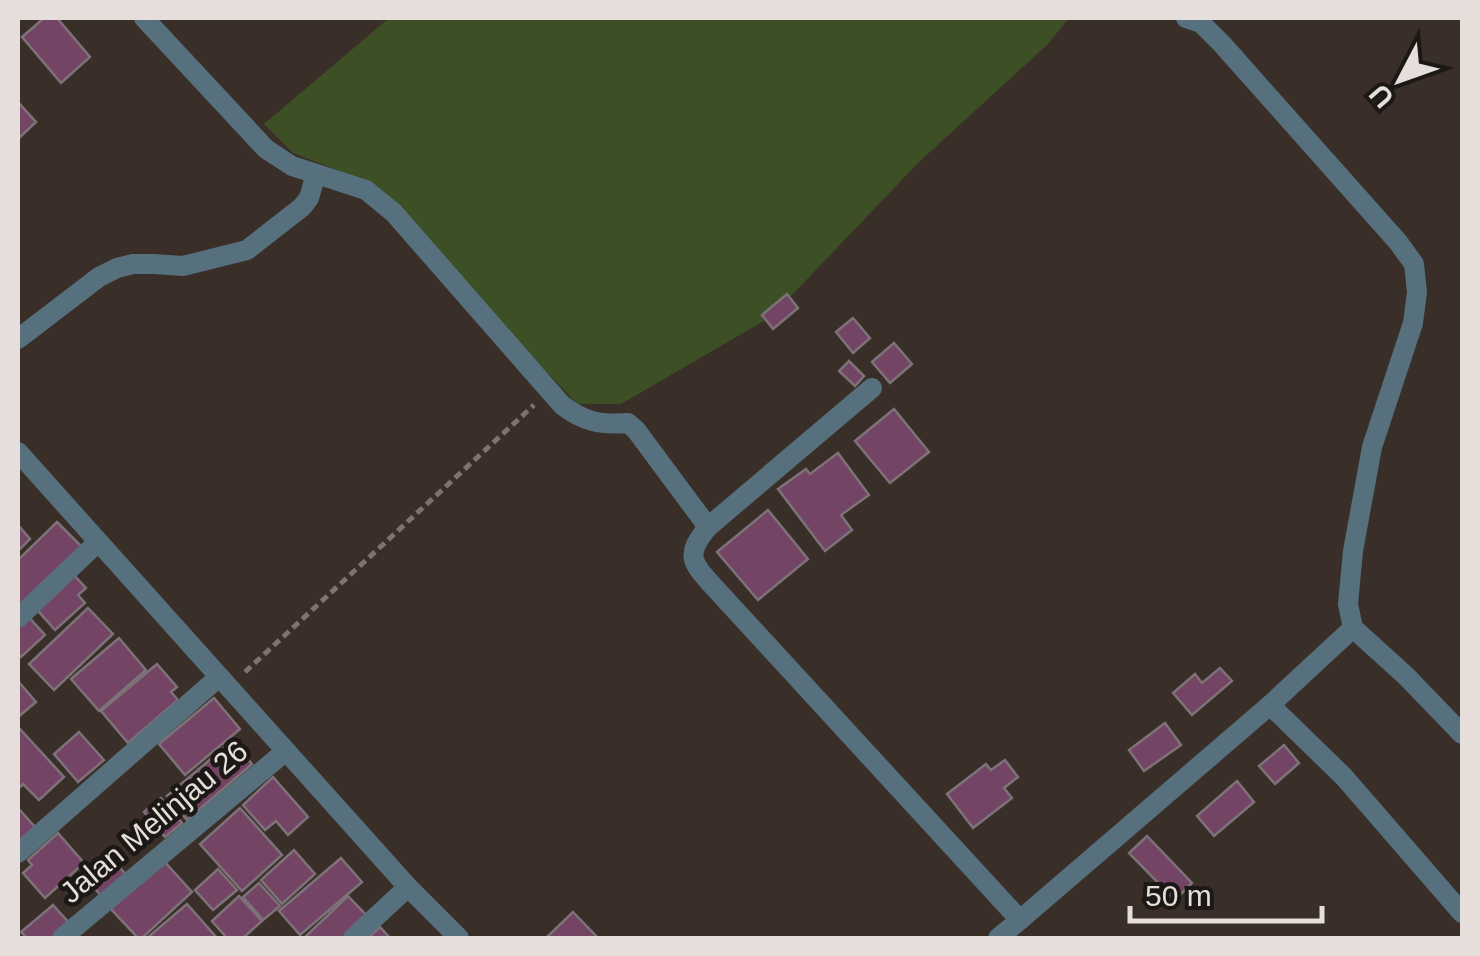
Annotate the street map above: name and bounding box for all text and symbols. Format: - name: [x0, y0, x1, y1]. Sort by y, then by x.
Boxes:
- north arrow: [1350, 30, 1450, 130]
- text: U: [1363, 78, 1400, 114]
- street label: Jalan Melinjau 26: [54, 734, 254, 909]
- scale bar: [1130, 861, 1322, 923]
- text: 50 m: [1145, 879, 1212, 912]

